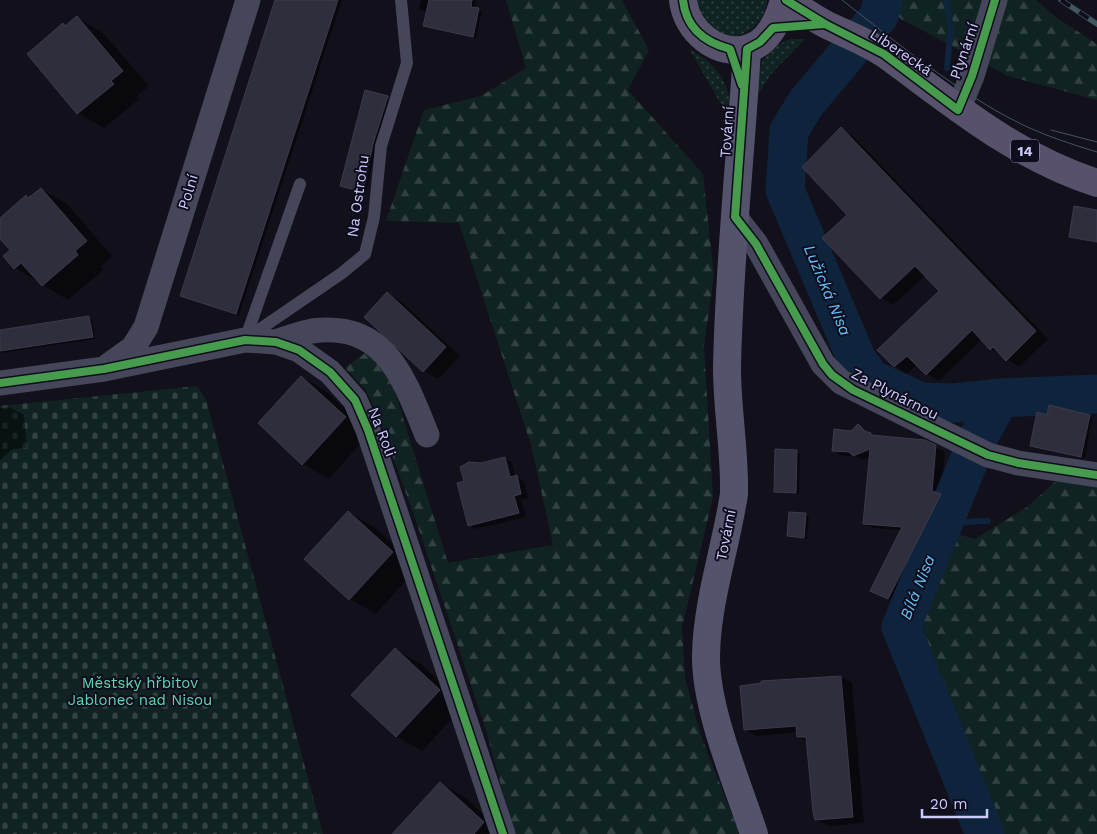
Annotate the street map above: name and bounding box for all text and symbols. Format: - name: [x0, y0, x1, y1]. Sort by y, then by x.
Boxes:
- street label: Plynární: [946, 21, 982, 81]
- street label: Liberecká: [867, 25, 936, 80]
- street label: Tovární: [716, 105, 738, 159]
- road number: 14: [1011, 140, 1039, 162]
- street label: Na Ostrohu: [343, 154, 373, 238]
- street label: Polní: [174, 172, 202, 212]
- water label: Lužická Nisa: [800, 242, 855, 339]
- street label: Za Plynárnou: [848, 364, 942, 424]
- street label: Na Roli: [364, 405, 400, 459]
- street label: Tovární: [712, 508, 740, 562]
- water label: Bílá Nisa: [896, 552, 939, 622]
- park label: Městský hřbitov Jablonec nad Nisou: [68, 674, 212, 709]
- scale bar: [922, 786, 987, 818]
- text: 20 m: [930, 795, 968, 813]

